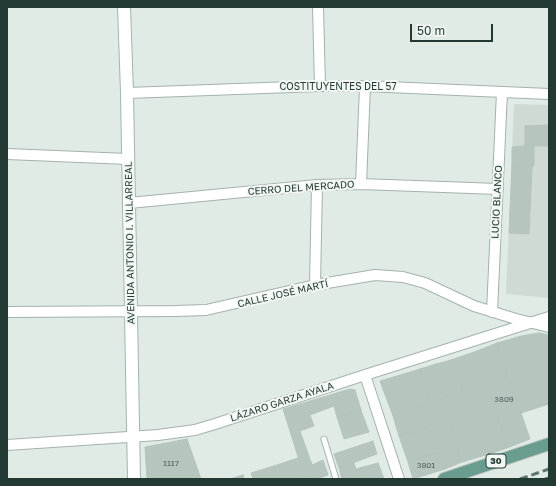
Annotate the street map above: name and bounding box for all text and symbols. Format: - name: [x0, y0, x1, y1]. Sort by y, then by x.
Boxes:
- scale bar: [412, 16, 495, 42]
- text: 50 m: [417, 23, 445, 38]
- street label: COSTITUYENTES DEL 57: [279, 81, 397, 93]
- street label: AVENIDA ANTONIO I. VILLARREAL: [123, 162, 137, 324]
- street label: LUCIO BLANCO: [489, 165, 505, 239]
- street label: CERRO DEL MERCADO: [247, 178, 355, 198]
- street label: CALLE JOSÉ MARTÍ: [237, 278, 329, 310]
- street label: LÁZARO GARZA AYALA: [229, 380, 335, 424]
- house number: 3809: [494, 394, 514, 404]
- road number: 30: [486, 454, 506, 468]
- house number: 1117: [163, 458, 179, 468]
- house number: 3801: [417, 460, 435, 470]

